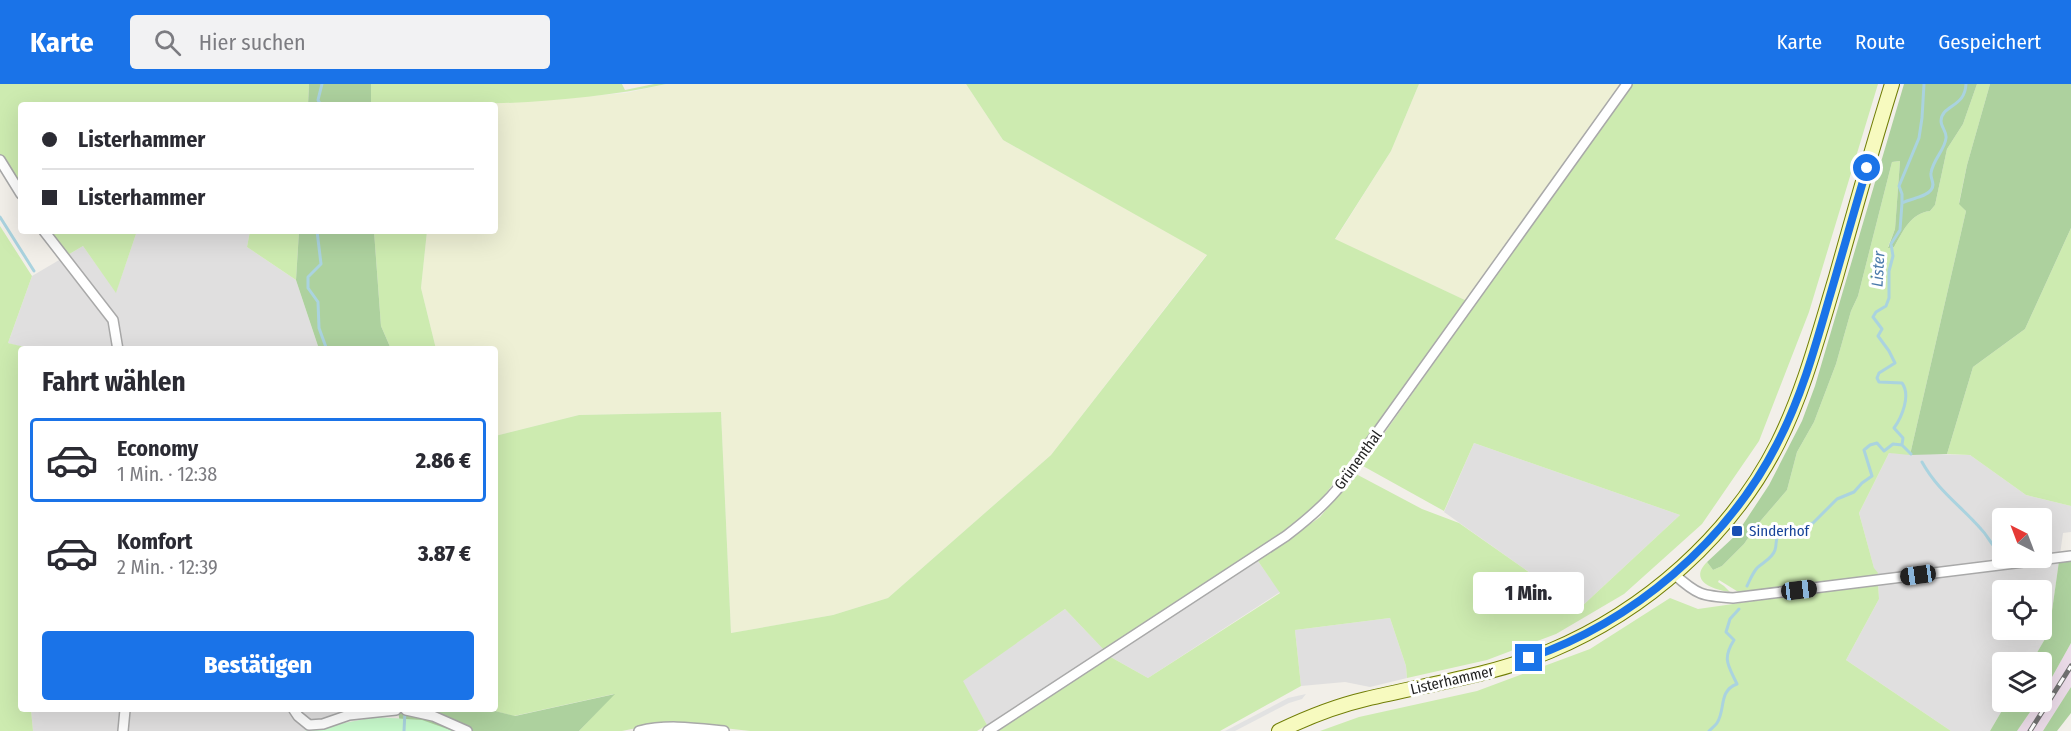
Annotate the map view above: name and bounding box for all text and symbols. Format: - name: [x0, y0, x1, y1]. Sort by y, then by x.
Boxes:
- search box: [130, 15, 550, 69]
- text: Karte: [30, 26, 94, 59]
- icon: search: [151, 26, 184, 59]
- text: Hier suchen: [199, 29, 306, 56]
- text: Karte: [1777, 29, 1822, 55]
- text: Route: [1855, 29, 1905, 55]
- text: Gespeichert: [1938, 29, 2041, 55]
- text: Listerhammer: [78, 126, 205, 153]
- route start: [1853, 154, 1880, 181]
- text: Listerhammer: [78, 184, 205, 211]
- water label: Lister: [1868, 250, 1888, 287]
- text: Fahrt wählen: [42, 366, 186, 398]
- street label: Grünenthal: [1330, 427, 1386, 493]
- icon: car: [45, 433, 99, 487]
- text: Economy: [117, 435, 198, 462]
- text: 2.86 €: [416, 447, 471, 474]
- text: 1 Min. · 12:38: [117, 462, 217, 486]
- north arrow: [1992, 508, 2052, 568]
- map controls: [1992, 508, 2052, 712]
- place label: Sinderhof: [1749, 522, 1811, 540]
- marker: Sinderhof: [1730, 524, 1744, 538]
- icon: car: [45, 526, 99, 580]
- text: Komfort: [117, 528, 192, 555]
- text: 3.87 €: [418, 540, 471, 567]
- text: 2 Min. · 12:39: [117, 555, 218, 579]
- car: [1899, 564, 1937, 586]
- callout: 1 Min.: [1474, 571, 1585, 613]
- car: [1780, 579, 1818, 601]
- button: locate: [1992, 580, 2052, 640]
- text: 1 Min.: [1505, 581, 1552, 605]
- button: Bestätigen: [42, 631, 474, 700]
- route end: [1515, 644, 1542, 671]
- button: layers: [1992, 652, 2052, 712]
- street label: Listerhammer: [1408, 661, 1496, 698]

